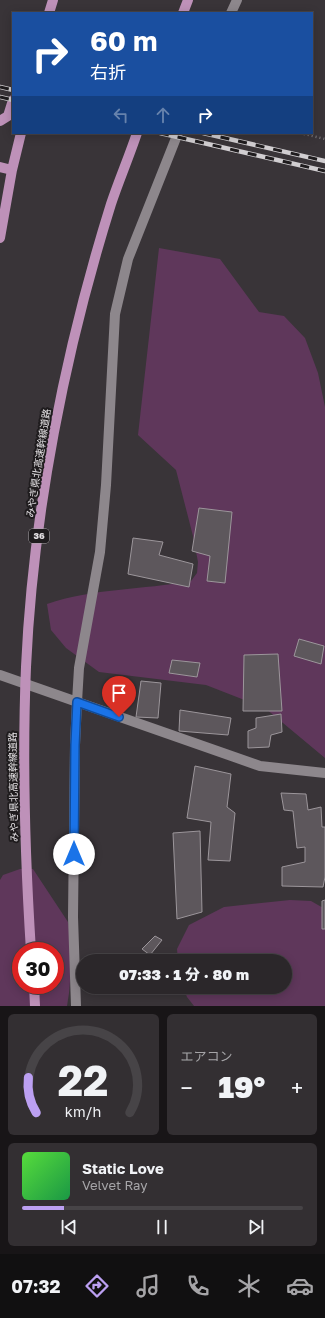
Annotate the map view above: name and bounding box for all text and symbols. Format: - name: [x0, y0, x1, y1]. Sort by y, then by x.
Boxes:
- text: 60 m: [90, 24, 157, 57]
- icon: right: [24, 28, 76, 80]
- text: 右折: [90, 61, 126, 83]
- icon: left: [110, 104, 132, 126]
- icon: ahead: [152, 104, 174, 126]
- icon: right: [194, 104, 216, 126]
- street label: みやぎ県北高速幹線道路: [23, 408, 53, 518]
- road number: 36: [29, 529, 49, 543]
- pin: [102, 676, 136, 717]
- icon: arrive: [108, 682, 130, 704]
- street label: みやぎ県北高速幹線道路: [6, 732, 20, 842]
- position arrow: [53, 833, 95, 875]
- speed limit sign: 30: [12, 942, 64, 994]
- text: 07:33 · 1 分 · 80 m: [119, 965, 249, 983]
- text: エアコン: [181, 1048, 233, 1064]
- text: 22: [58, 1054, 109, 1104]
- text: 19°: [218, 1069, 265, 1105]
- text: −: [181, 1074, 193, 1101]
- text: +: [291, 1074, 303, 1101]
- text: km/h: [65, 1102, 101, 1119]
- text: Static Love: [82, 1159, 164, 1177]
- text: Velvet Ray: [82, 1177, 147, 1193]
- icon: previous: [58, 1216, 80, 1238]
- icon: pause: [151, 1216, 173, 1238]
- icon: next: [245, 1216, 267, 1238]
- icon: directions: [83, 1272, 111, 1300]
- icon: music: [134, 1272, 162, 1300]
- icon: phone: [184, 1272, 212, 1300]
- icon: climate: [235, 1272, 263, 1300]
- icon: car: [286, 1272, 314, 1300]
- text: 07:32: [11, 1275, 61, 1297]

